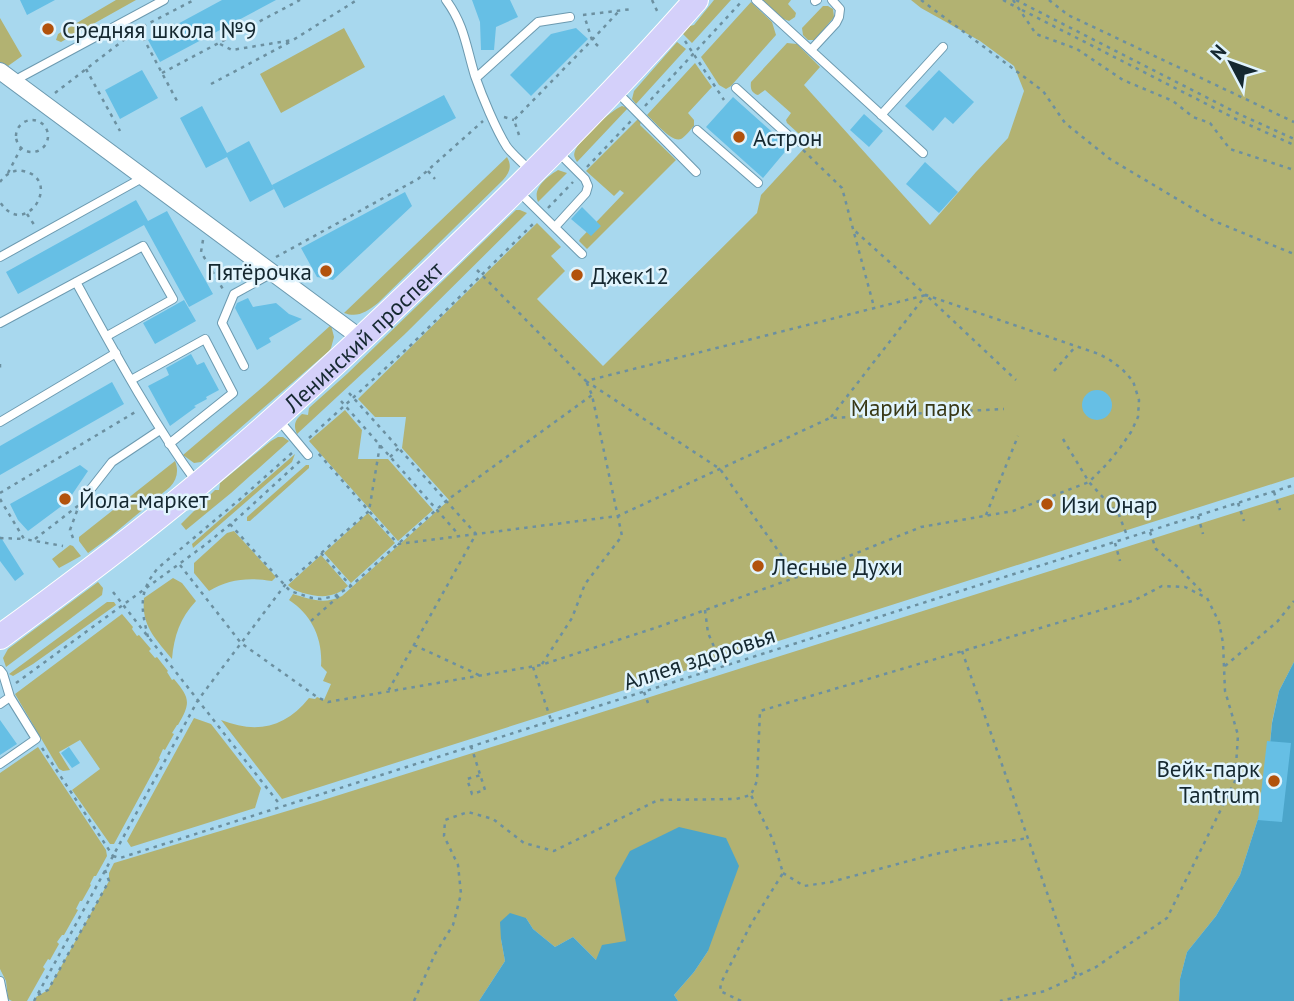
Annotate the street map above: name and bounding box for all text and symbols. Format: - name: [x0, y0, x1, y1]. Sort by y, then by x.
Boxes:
- place label: Средняя школа №9: [62, 15, 257, 44]
- marker: Средняя школа №9: [40, 21, 56, 37]
- north arrow: [1196, 28, 1266, 98]
- text: N: [1205, 39, 1231, 64]
- place label: Астрон: [753, 123, 823, 152]
- marker: Астрон: [731, 129, 747, 145]
- street label: Ленинский проспект: [277, 254, 449, 418]
- place label: Пятёрочка: [207, 257, 312, 286]
- place label: Джек12: [591, 261, 669, 290]
- marker: Пятёрочка: [318, 263, 334, 279]
- marker: Джек12: [569, 267, 585, 283]
- park label: Марий парк: [851, 393, 971, 422]
- place label: Йола-маркет: [79, 485, 209, 514]
- place label: Изи Онар: [1061, 490, 1158, 519]
- marker: Йола-маркет: [57, 491, 73, 507]
- marker: Изи Онар: [1039, 496, 1055, 512]
- place label: Лесные Духи: [771, 552, 903, 581]
- marker: Лесные Духи: [750, 558, 766, 574]
- street label: Аллея здоровья: [619, 620, 779, 696]
- place label: Вейк-парк Tantrum: [1156, 754, 1260, 809]
- marker: Вейк-парк Tantrum: [1266, 773, 1282, 789]

